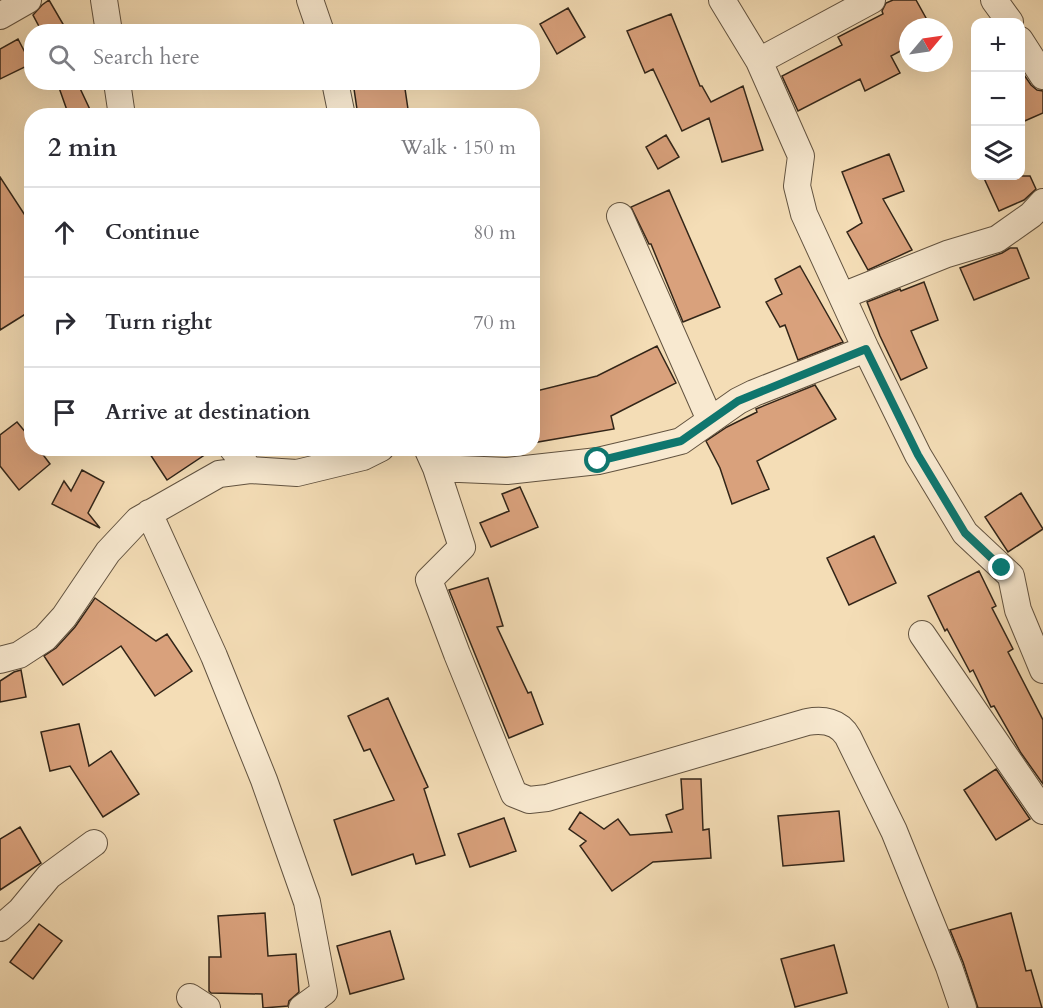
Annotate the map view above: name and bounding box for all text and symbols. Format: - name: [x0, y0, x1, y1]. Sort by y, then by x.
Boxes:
- north arrow: [899, 18, 953, 72]
- map controls: [971, 18, 1025, 180]
- button: +: [971, 18, 1025, 72]
- search box: [24, 24, 540, 90]
- icon: search: [45, 41, 78, 74]
- text: Search here: [93, 42, 200, 72]
- button: −: [971, 72, 1025, 126]
- button: layers: [971, 126, 1025, 180]
- text: 2 min: [48, 130, 117, 165]
- text: Walk · 150 m: [401, 134, 516, 161]
- icon: ahead: [48, 216, 81, 249]
- text: Continue: [105, 217, 200, 247]
- text: 80 m: [473, 219, 516, 246]
- icon: right: [48, 306, 81, 339]
- text: Turn right: [105, 307, 212, 337]
- text: 70 m: [473, 309, 516, 336]
- icon: arrive: [48, 396, 81, 429]
- text: Arrive at destination: [105, 397, 310, 427]
- route start: [584, 447, 610, 473]
- route end: [988, 554, 1014, 580]

